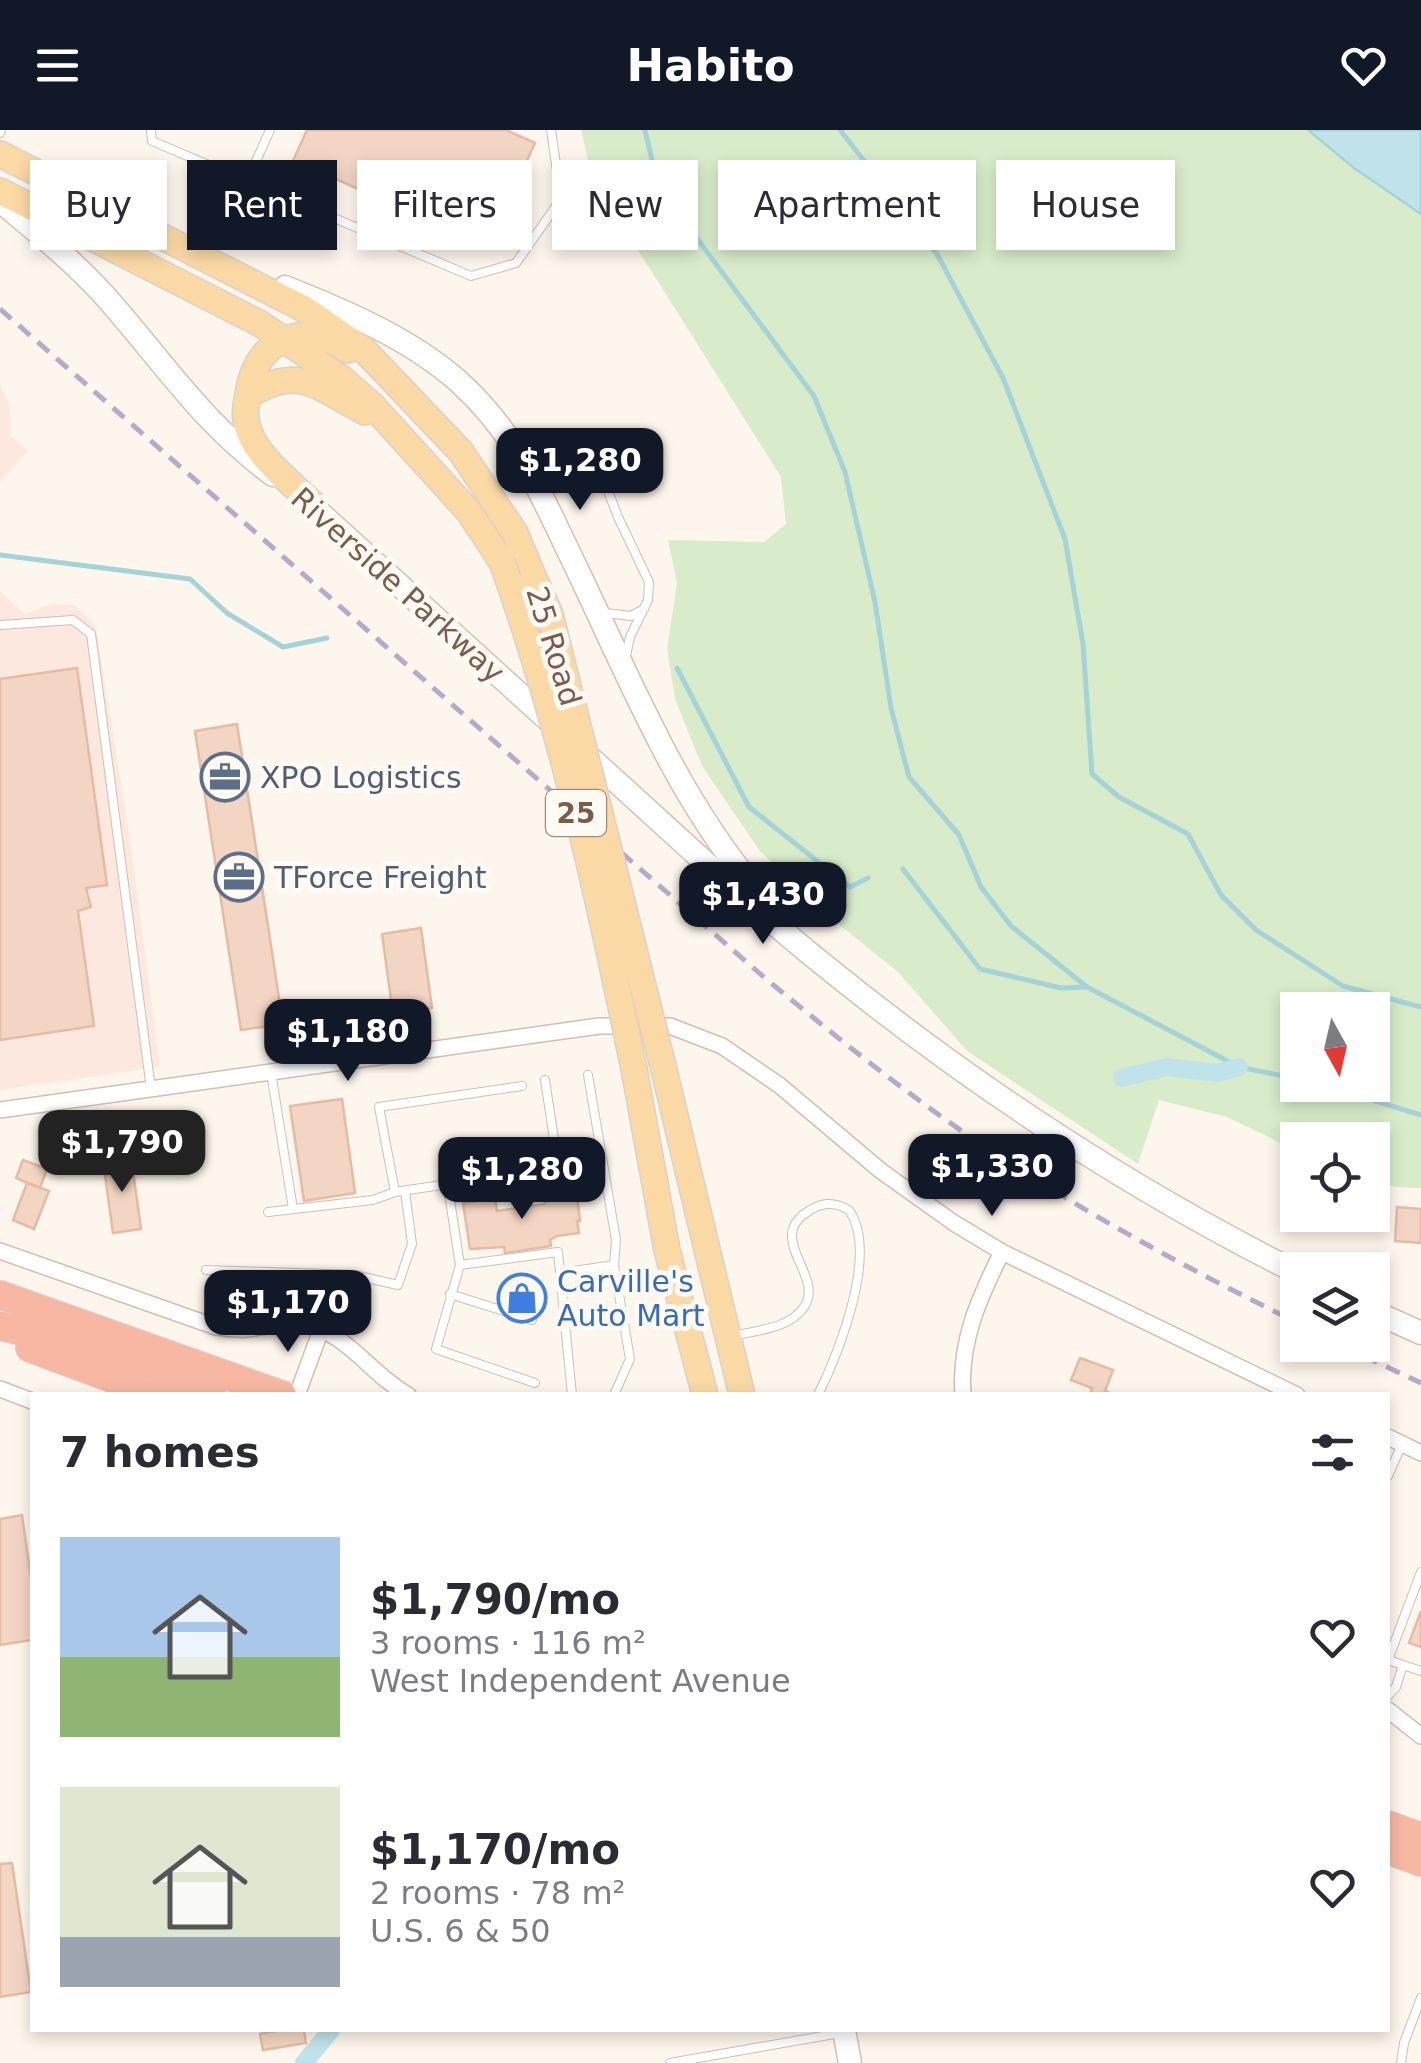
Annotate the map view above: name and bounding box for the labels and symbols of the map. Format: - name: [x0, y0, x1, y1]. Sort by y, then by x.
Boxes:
- pin: $1,280: [499, 428, 661, 513]
- street label: Riverside Parkway: [284, 480, 512, 690]
- street label: 25 Road: [519, 582, 589, 710]
- office icon: XPO Logistics: [199, 751, 251, 803]
- place label: XPO Logistics: [260, 760, 462, 795]
- road number: 25: [546, 790, 606, 836]
- office icon: TForce Freight: [213, 851, 265, 903]
- place label: TForce Freight: [273, 860, 487, 895]
- pin: $1,430: [682, 862, 844, 947]
- north arrow: [1280, 992, 1390, 1102]
- pin: $1,180: [267, 999, 429, 1084]
- pin: $1,790: [41, 1110, 203, 1195]
- pin: $1,330: [911, 1134, 1073, 1219]
- pin: $1,280: [441, 1137, 603, 1222]
- place label: Carville's Auto Mart: [557, 1264, 705, 1333]
- pin: $1,170: [207, 1270, 369, 1355]
- shop icon: Carville's Auto Mart: [496, 1272, 548, 1324]

